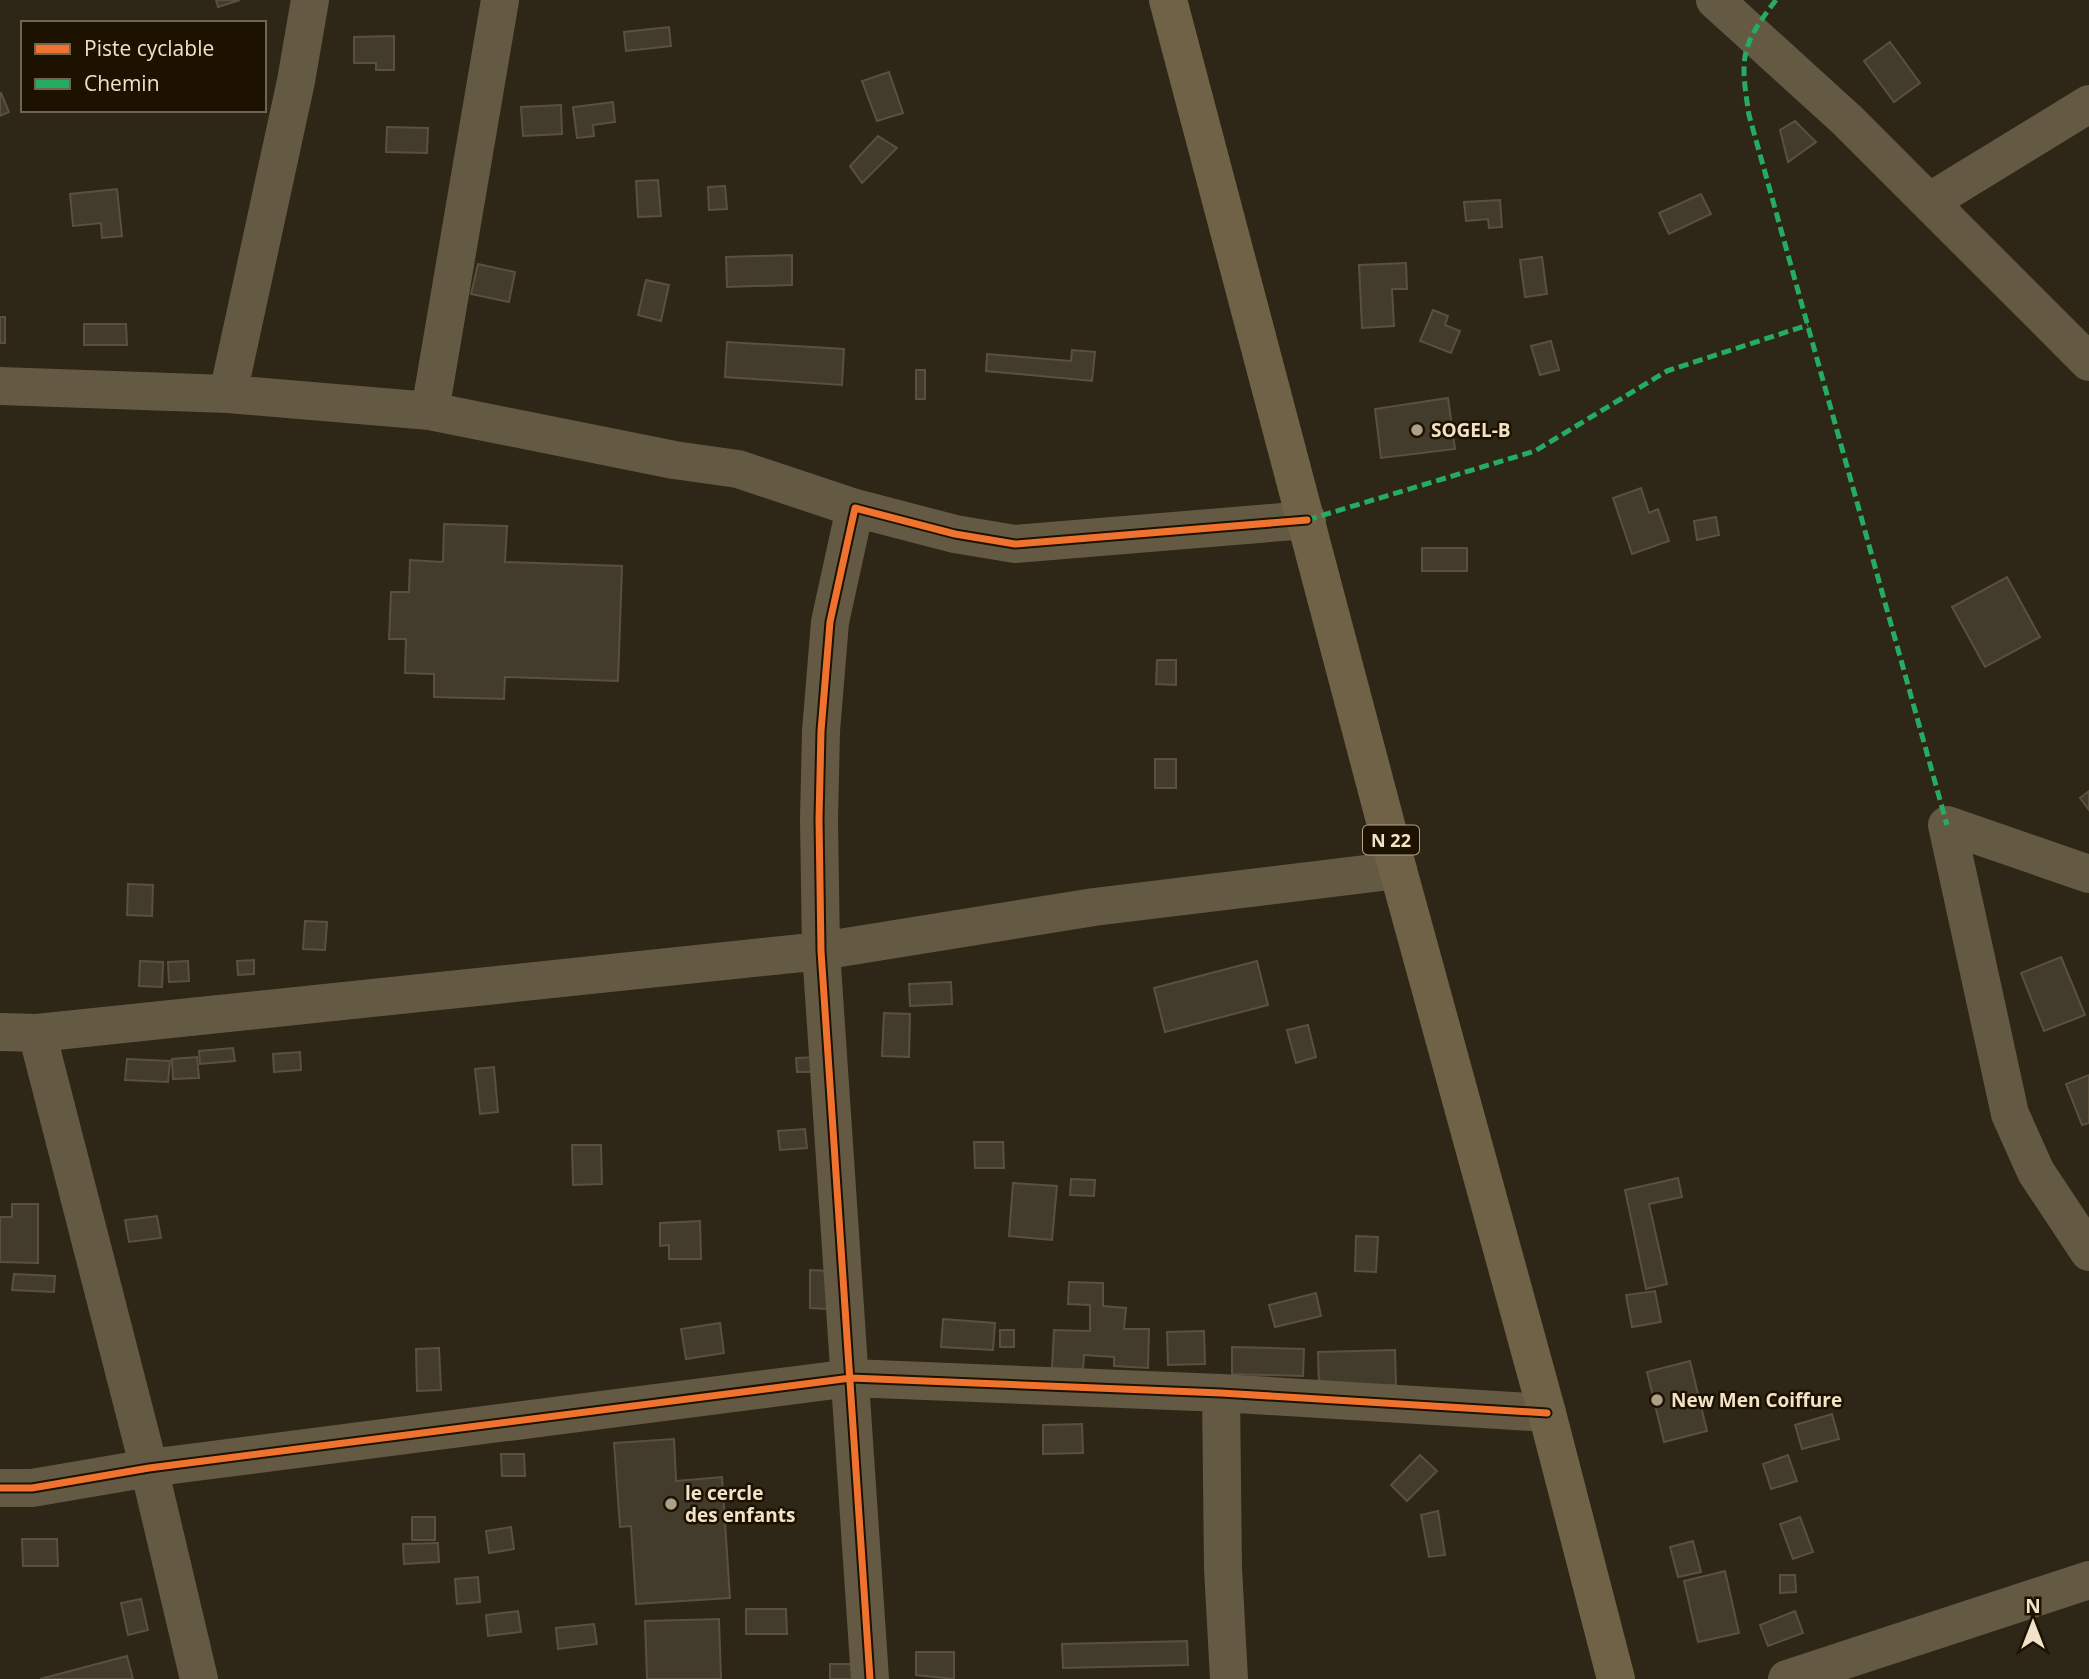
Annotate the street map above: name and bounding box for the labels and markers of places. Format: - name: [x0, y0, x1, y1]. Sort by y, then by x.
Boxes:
- place label: SOGEL-B: [1431, 417, 1511, 443]
- marker: SOGEL-B: [1409, 422, 1425, 438]
- place label: New Men Coiffure: [1671, 1387, 1842, 1413]
- marker: New Men Coiffure: [1649, 1392, 1665, 1408]
- place label: le cercle des enfants: [685, 1480, 795, 1528]
- marker: le cercle des enfants: [663, 1496, 679, 1512]

